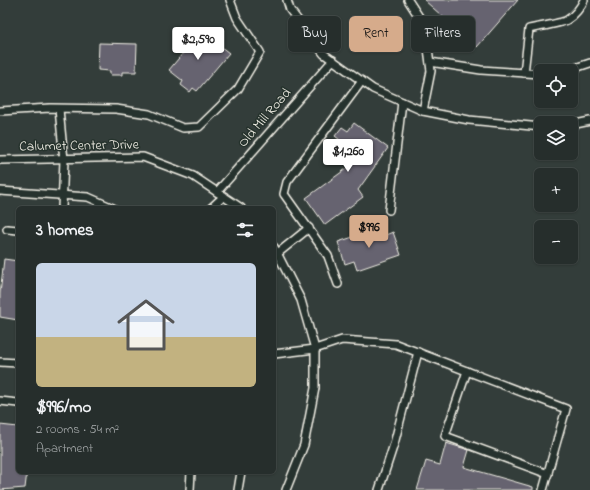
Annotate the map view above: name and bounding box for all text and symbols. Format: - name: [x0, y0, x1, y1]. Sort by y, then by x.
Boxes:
- chip: Buy: [288, 16, 341, 52]
- chip: Rent: [349, 16, 403, 52]
- chip: Filters: [411, 16, 475, 52]
- pin: $2,590: [165, 27, 231, 61]
- text: $2,590: [181, 30, 215, 49]
- map controls: [534, 64, 578, 264]
- button: locate: [534, 64, 578, 108]
- street label: Old Mill Road: [233, 84, 297, 152]
- button: layers: [534, 116, 578, 160]
- street label: Calumet Center Drive: [19, 134, 140, 158]
- pin: $1,260: [315, 139, 381, 173]
- text: $1,260: [332, 142, 364, 161]
- button: +: [534, 168, 578, 212]
- pin: $996: [345, 215, 393, 249]
- text: 3 homes: [36, 218, 94, 243]
- text: $996: [358, 218, 380, 237]
- icon: filters: [234, 219, 256, 241]
- button: −: [534, 220, 578, 264]
- icon: home: [110, 289, 182, 361]
- text: $996/mo: [36, 395, 91, 420]
- text: 2 rooms · 54 m²: [36, 420, 119, 439]
- text: Apartment: [36, 439, 93, 458]

